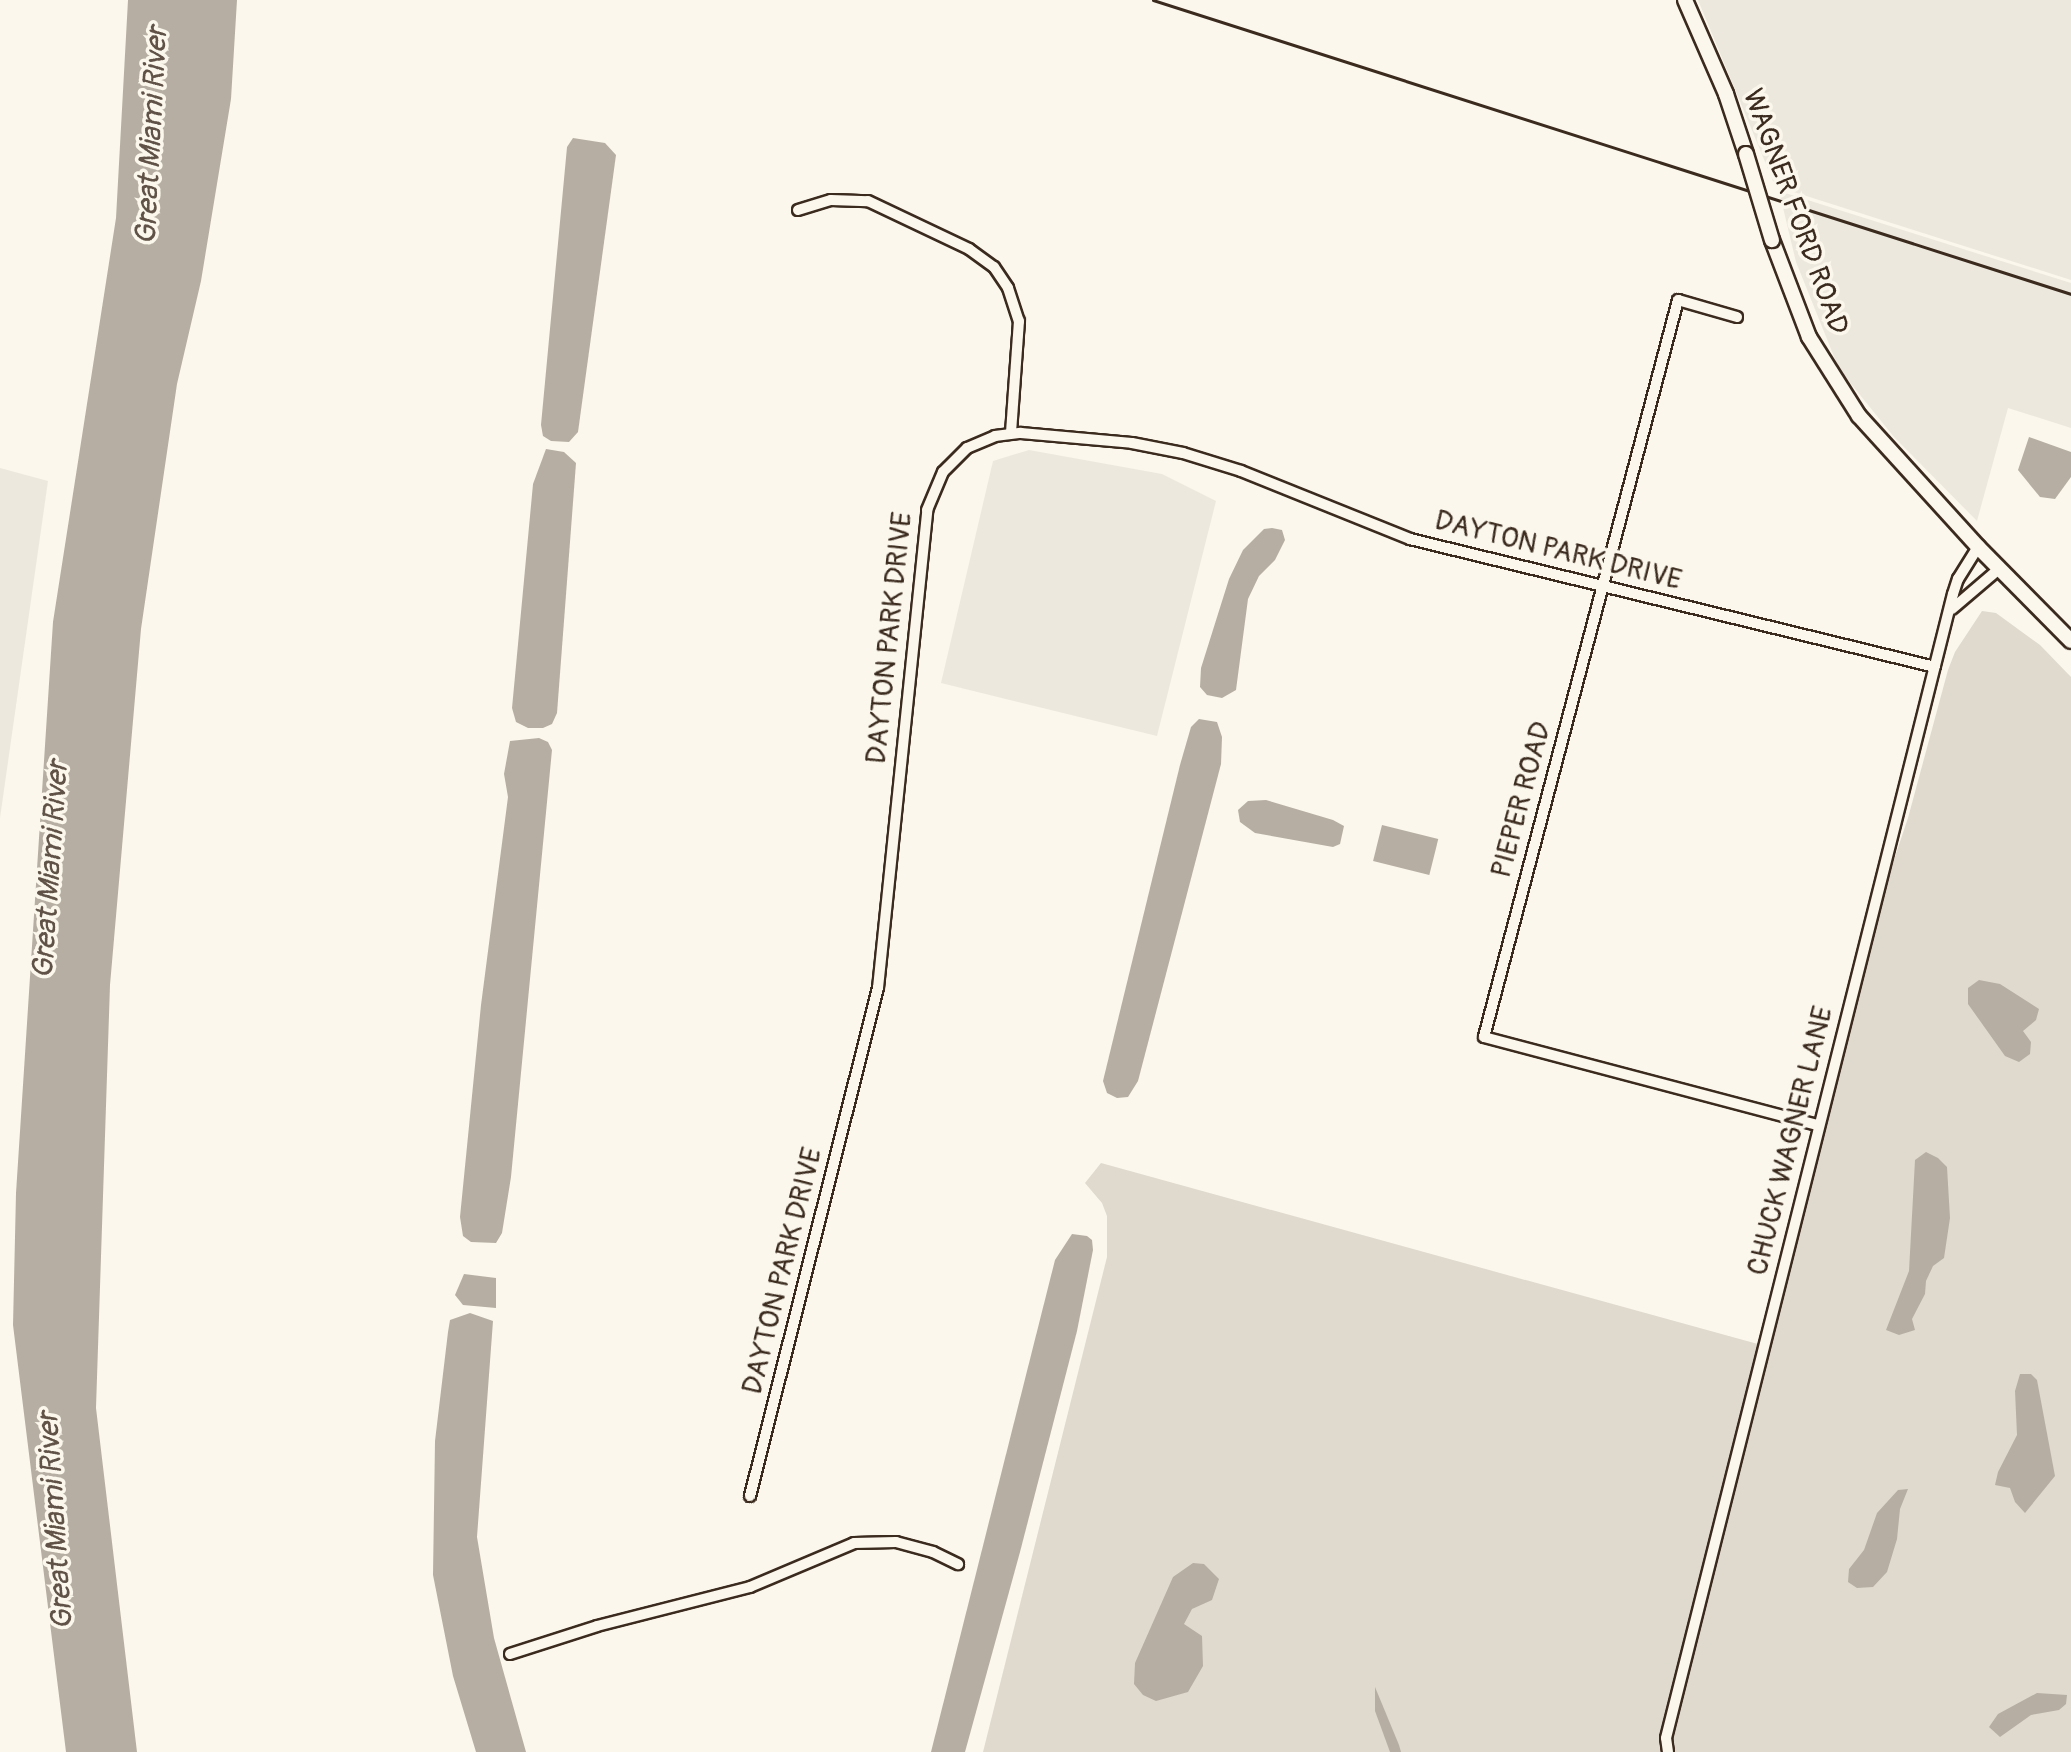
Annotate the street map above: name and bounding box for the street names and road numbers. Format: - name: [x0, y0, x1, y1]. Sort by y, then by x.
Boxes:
- street label: WAGNER FORD ROAD: [1735, 85, 1855, 339]
- street label: DAYTON PARK DRIVE: [1431, 504, 1685, 598]
- street label: DAYTON PARK DRIVE: [860, 510, 920, 766]
- street label: PIEPER ROAD: [1485, 718, 1559, 882]
- street label: CHUCK WAGNER LANE: [1741, 1003, 1841, 1279]
- street label: DAYTON PARK DRIVE: [736, 1144, 830, 1398]

